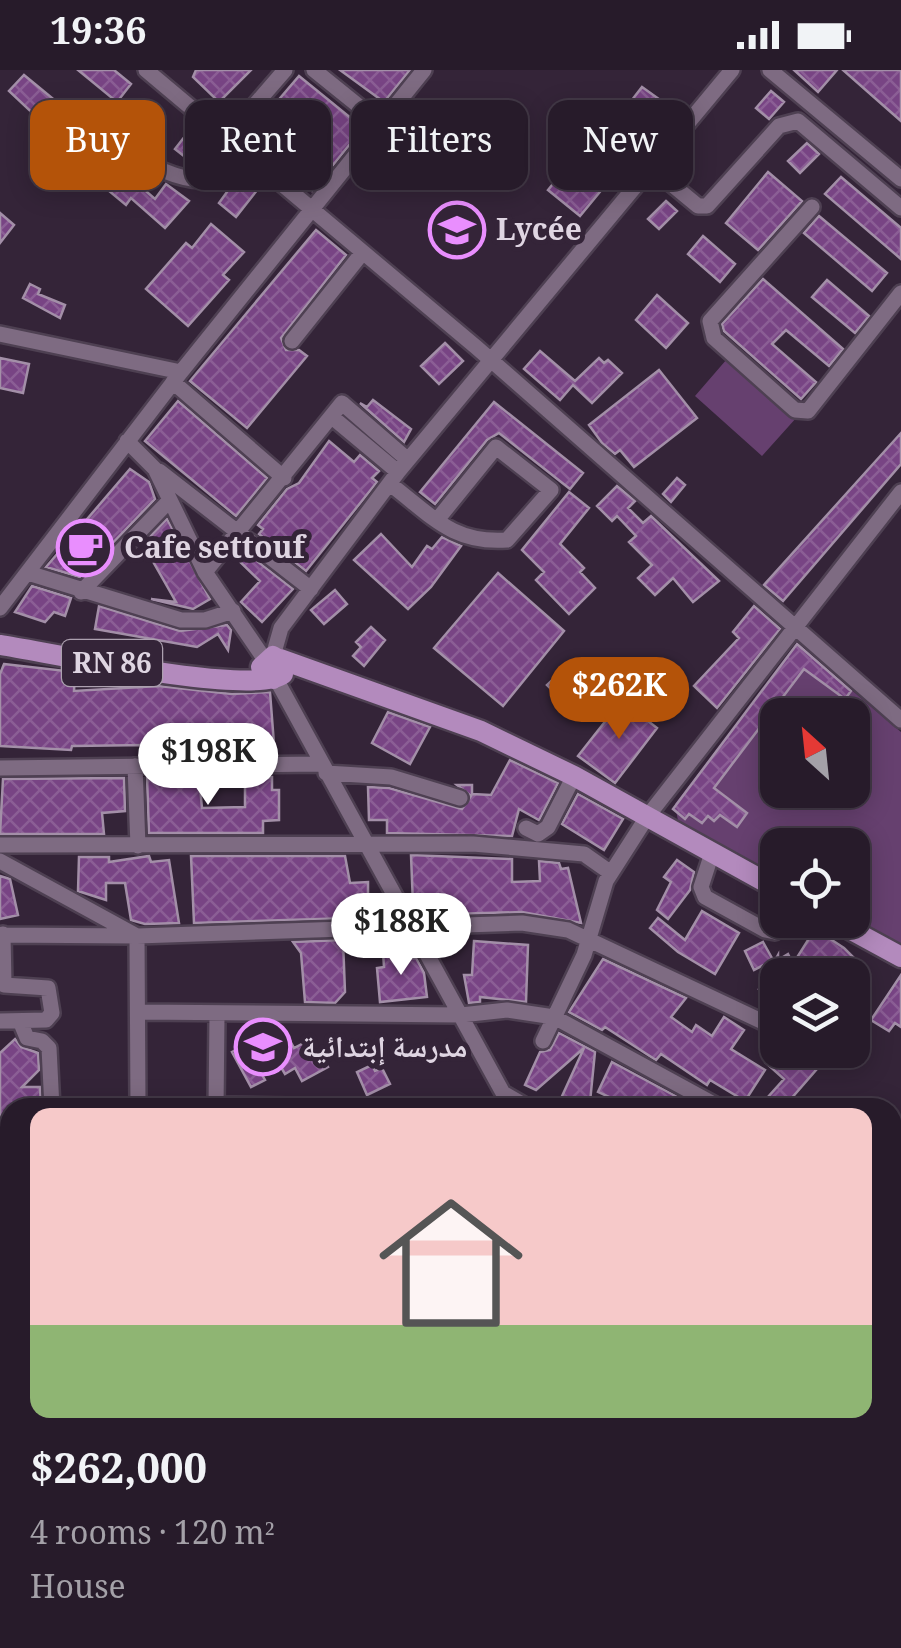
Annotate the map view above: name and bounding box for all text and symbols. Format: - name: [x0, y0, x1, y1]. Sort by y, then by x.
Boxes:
- text: 19:36: [50, 3, 147, 68]
- chip: Buy: [30, 100, 165, 190]
- chip: Rent: [185, 100, 331, 190]
- chip: Filters: [351, 100, 528, 190]
- chip: New: [548, 100, 693, 190]
- school or university icon: Lycée: [427, 200, 487, 260]
- place label: Lycée: [496, 208, 582, 259]
- cafe icon: Cafe settouf: [55, 518, 115, 578]
- place label: Cafe settouf: [124, 526, 307, 577]
- road number: RN 86: [62, 640, 162, 686]
- pin: $262K: [549, 657, 689, 742]
- text: $262K: [571, 662, 667, 716]
- north arrow: [760, 698, 870, 808]
- map controls: [760, 698, 870, 1068]
- pin: $198K: [138, 723, 278, 808]
- text: $198K: [160, 728, 256, 782]
- button: locate: [760, 828, 870, 938]
- pin: $188K: [331, 893, 471, 978]
- text: $188K: [353, 898, 449, 952]
- button: layers: [760, 958, 870, 1068]
- school or university icon: مدرسة إبتدائية: [233, 1017, 293, 1077]
- place label: مدرسة إبتدائية: [302, 1025, 467, 1076]
- icon: home: [361, 1173, 541, 1353]
- text: $262,000: [30, 1438, 207, 1510]
- text: 4 rooms · 120 m²: [30, 1510, 274, 1564]
- text: House: [30, 1564, 126, 1618]

